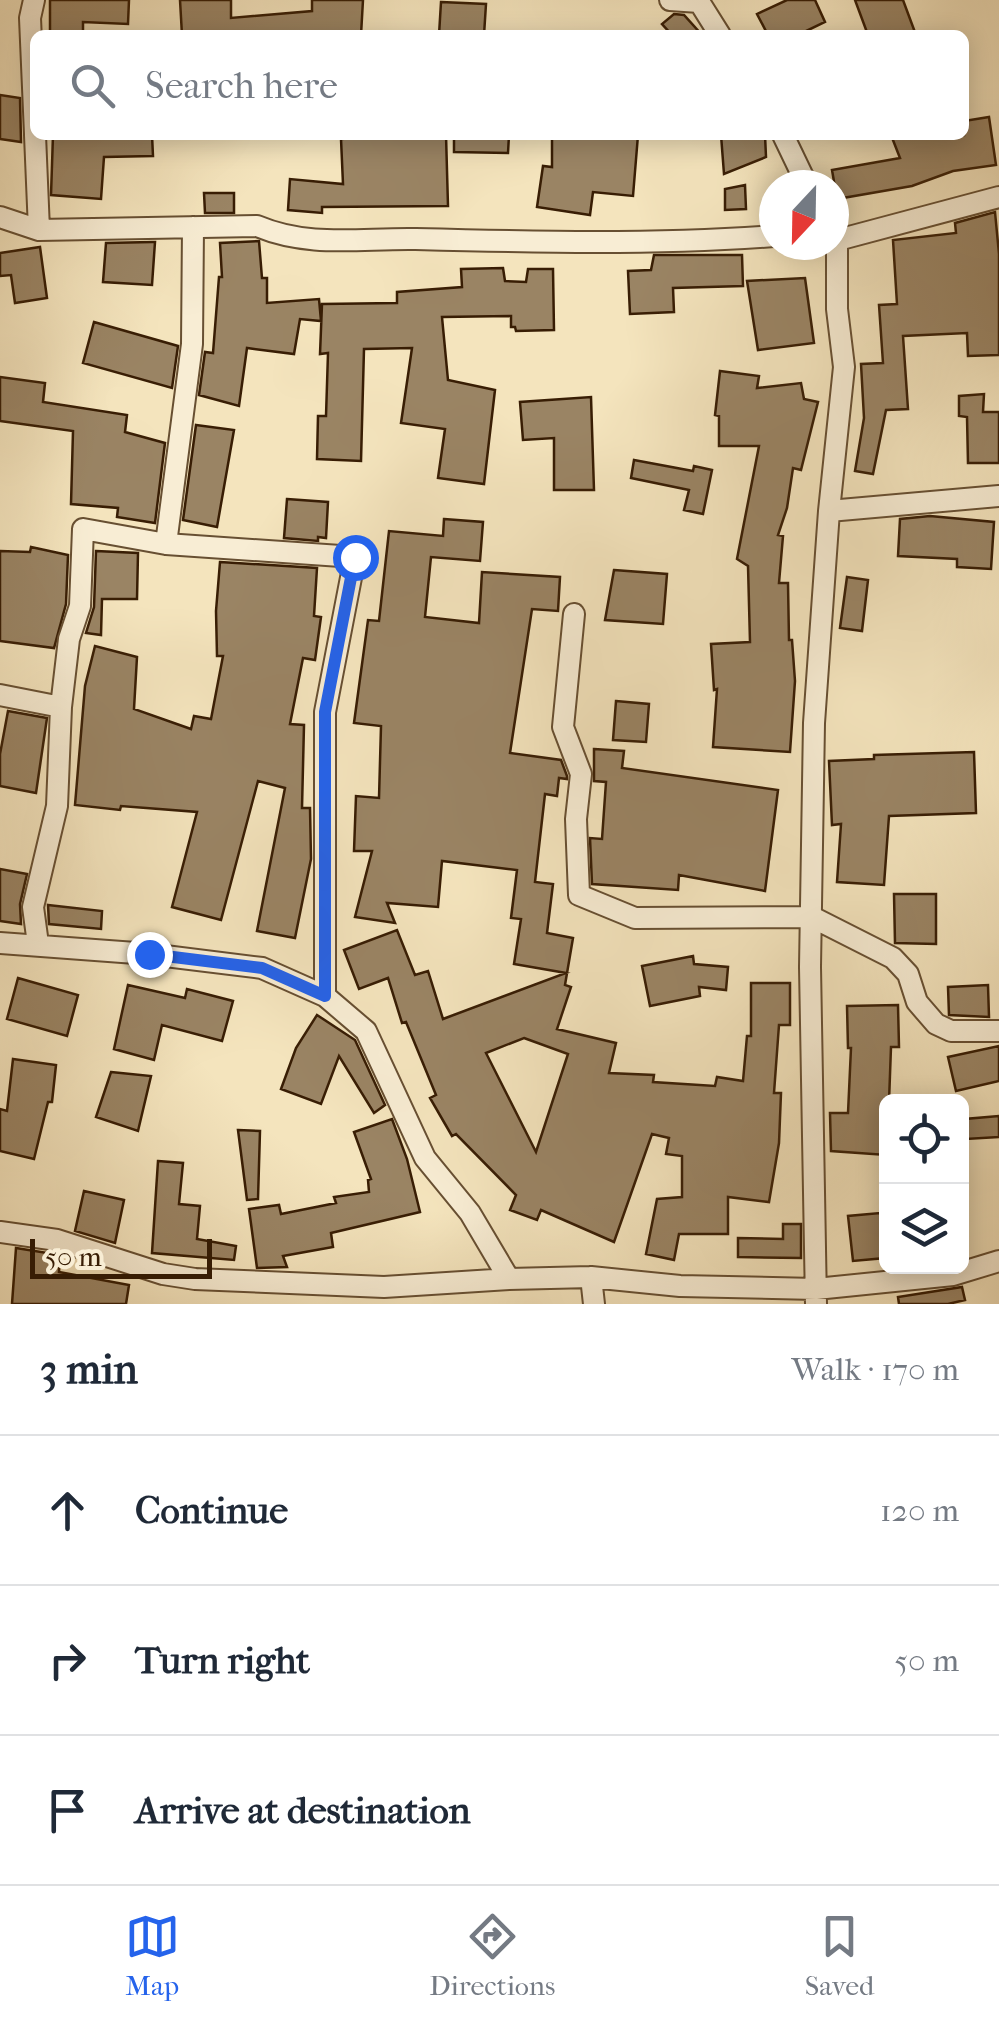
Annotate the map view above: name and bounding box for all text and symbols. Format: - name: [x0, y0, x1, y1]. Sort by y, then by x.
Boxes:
- search box: [30, 30, 969, 140]
- icon: search: [65, 58, 120, 113]
- text: Search here: [145, 63, 338, 108]
- north arrow: [759, 170, 849, 260]
- route start: [333, 535, 379, 581]
- route end: [127, 932, 173, 978]
- map controls: [879, 1094, 969, 1274]
- button: locate: [879, 1094, 969, 1184]
- button: layers: [879, 1184, 969, 1274]
- scale bar: [30, 1234, 212, 1278]
- text: 50 m: [45, 1240, 102, 1273]
- text: 3 min: [40, 1345, 138, 1394]
- text: Walk · 170 m: [792, 1351, 959, 1388]
- icon: ahead: [40, 1483, 95, 1538]
- text: Continue: [135, 1488, 288, 1533]
- text: 120 m: [880, 1492, 959, 1529]
- icon: right: [40, 1633, 95, 1688]
- text: Turn right: [135, 1638, 310, 1683]
- text: 50 m: [894, 1642, 959, 1679]
- icon: arrive: [40, 1783, 95, 1838]
- text: Arrive at destination: [135, 1788, 471, 1833]
- tab: Map: [125, 1909, 180, 2002]
- tab: Directions: [429, 1909, 555, 2002]
- tab: Saved: [805, 1909, 874, 2002]

